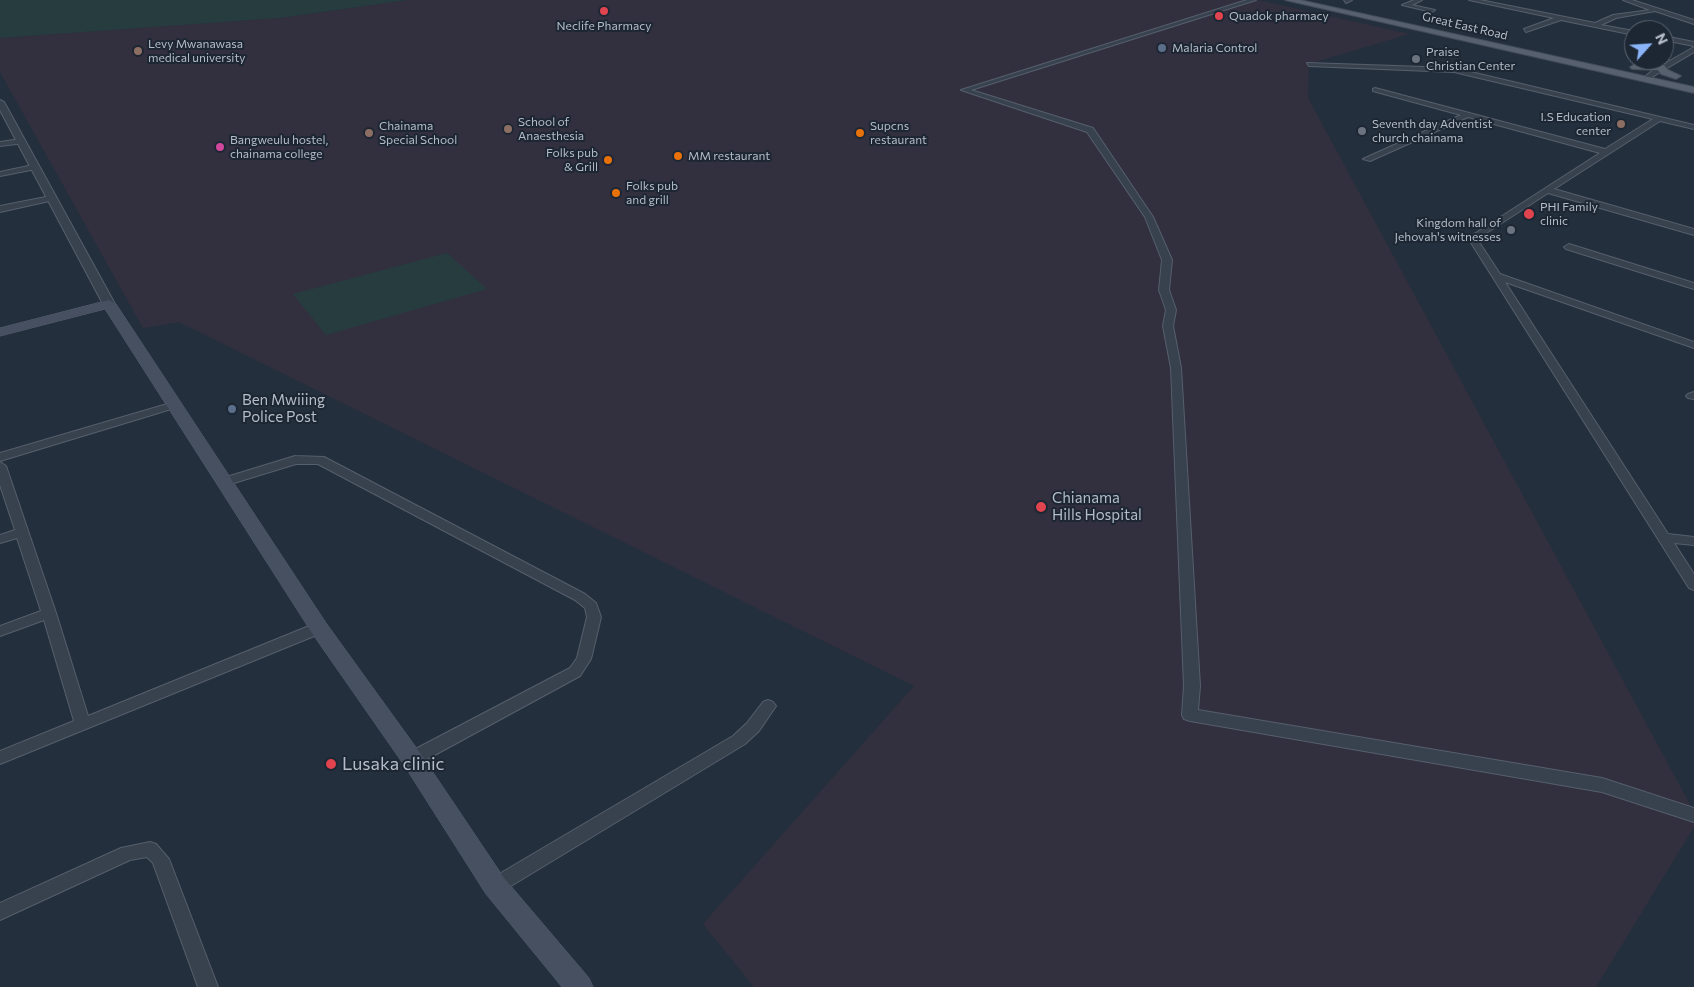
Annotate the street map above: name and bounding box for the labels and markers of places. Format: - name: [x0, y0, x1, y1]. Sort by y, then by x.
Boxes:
- marker: Neclife Pharmacy: [598, 5, 610, 17]
- place label: Quadok pharmacy: [1229, 9, 1329, 23]
- marker: Quadok pharmacy: [1213, 10, 1225, 22]
- place label: Neclife Pharmacy: [557, 19, 651, 33]
- place label: Levy Mwanawasa medical university: [148, 37, 246, 65]
- place label: Malaria Control: [1172, 41, 1257, 55]
- marker: Malaria Control: [1156, 42, 1168, 54]
- marker: Levy Mwanawasa medical university: [132, 45, 144, 57]
- place label: Praise Christian Center: [1426, 45, 1515, 73]
- marker: Praise Christian Center: [1410, 53, 1422, 65]
- place label: I.S Education center: [1540, 110, 1611, 138]
- place label: School of Anaesthesia: [518, 115, 584, 143]
- place label: Seventh day Adventist church chainama: [1372, 117, 1492, 145]
- marker: I.S Education center: [1615, 118, 1627, 130]
- place label: Chainama Special School: [379, 119, 457, 147]
- place label: Supcns restaurant: [870, 119, 927, 147]
- marker: School of Anaesthesia: [502, 123, 514, 135]
- marker: Seventh day Adventist church chainama: [1356, 125, 1368, 137]
- marker: Chainama Special School: [363, 127, 375, 139]
- marker: Supcns restaurant: [854, 127, 866, 139]
- place label: Bangweulu hostel, chainama college: [230, 133, 328, 161]
- marker: Bangweulu hostel, chainama college: [214, 141, 226, 153]
- place label: Folks pub & Grill: [546, 146, 598, 174]
- place label: MM restaurant: [688, 149, 770, 163]
- marker: MM restaurant: [672, 150, 684, 162]
- marker: Folks pub & Grill: [602, 154, 614, 166]
- place label: Folks pub and grill: [626, 179, 678, 207]
- marker: Folks pub and grill: [610, 187, 622, 199]
- place label: PHI Family clinic: [1540, 200, 1598, 228]
- marker: PHI Family clinic: [1522, 207, 1536, 221]
- place label: Kingdom hall of Jehovah's witnesses: [1394, 216, 1501, 244]
- marker: Kingdom hall of Jehovah's witnesses: [1505, 224, 1517, 236]
- place label: Ben Mwiiing Police Post: [242, 391, 325, 426]
- marker: Ben Mwiiing Police Post: [226, 403, 238, 415]
- place label: Chianama Hills Hospital: [1052, 489, 1142, 524]
- marker: Chianama Hills Hospital: [1034, 500, 1048, 514]
- place label: Lusaka clinic: [342, 753, 445, 775]
- marker: Lusaka clinic: [324, 757, 338, 771]

